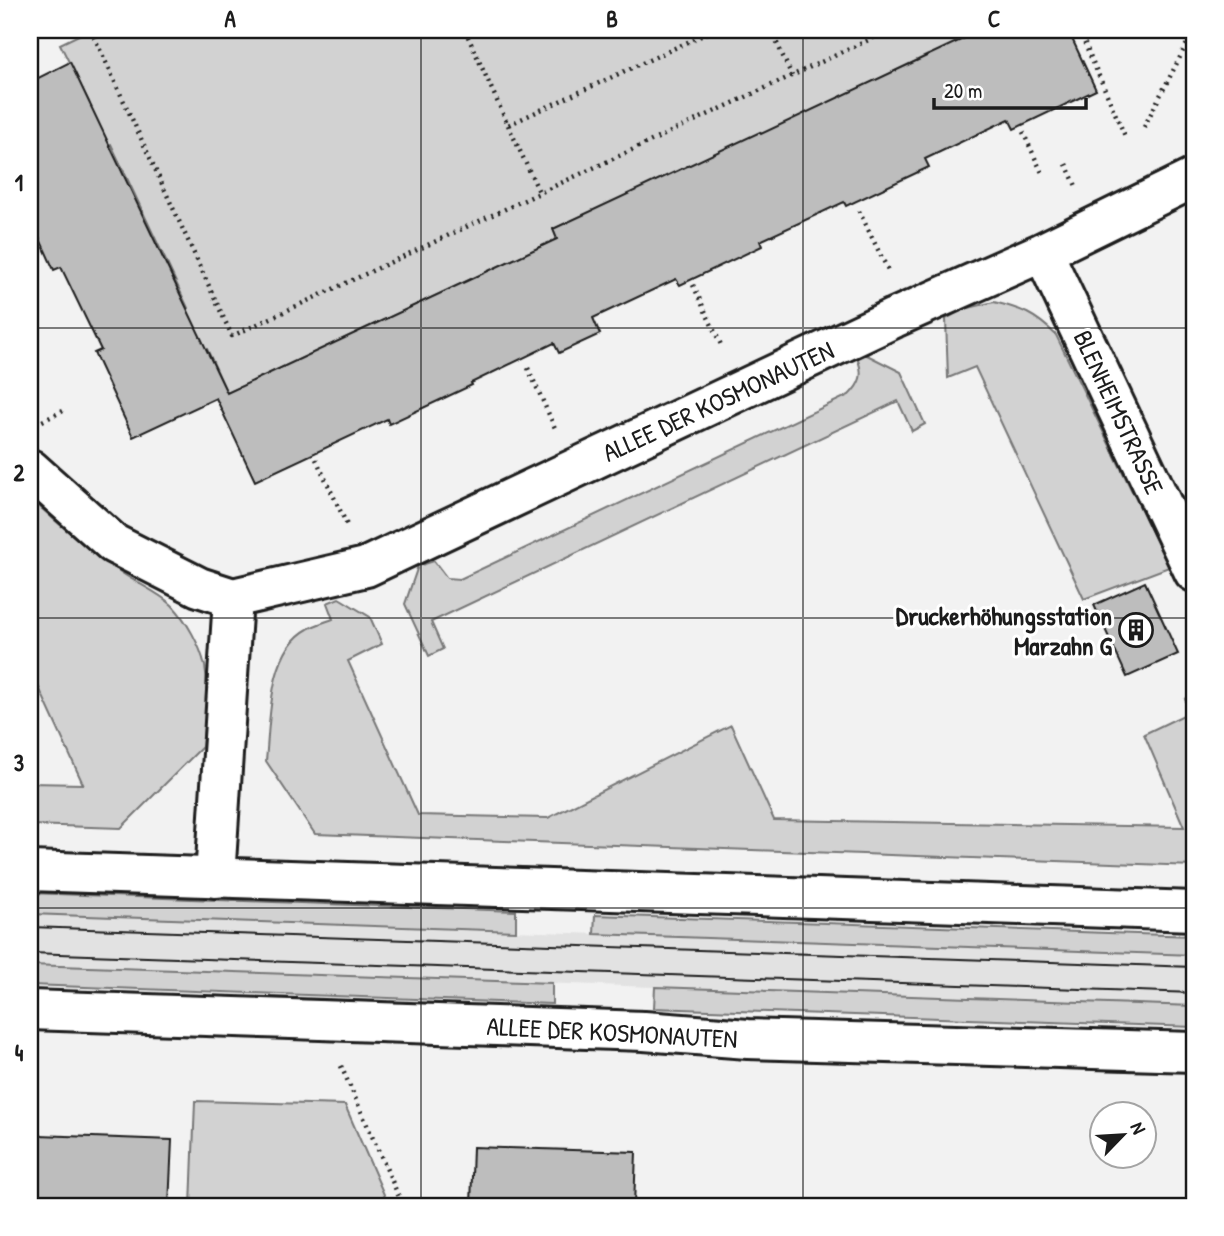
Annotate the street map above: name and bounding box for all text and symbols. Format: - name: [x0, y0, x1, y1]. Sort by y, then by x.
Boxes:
- text: A: [224, 3, 236, 34]
- text: B: [606, 3, 618, 34]
- text: C: [988, 3, 1000, 34]
- scale bar: [934, 66, 1086, 110]
- text: 20 m: [944, 76, 982, 105]
- text: 1: [15, 167, 23, 198]
- street label: BLENHEIMSTRASSE: [1066, 324, 1173, 500]
- street label: ALLEE DER KOSMONAUTEN: [597, 332, 839, 470]
- text: 2: [14, 457, 25, 488]
- place label: Druckerhöhungsstation Marzahn G: [896, 598, 1113, 663]
- building icon: Druckerhöhungsstation Marzahn G: [1117, 611, 1155, 649]
- text: 3: [14, 747, 24, 778]
- street label: ALLEE DER KOSMONAUTEN: [486, 1008, 738, 1056]
- text: 4: [15, 1037, 24, 1068]
- north arrow: [1088, 1100, 1158, 1170]
- text: N: [1124, 1118, 1152, 1138]

